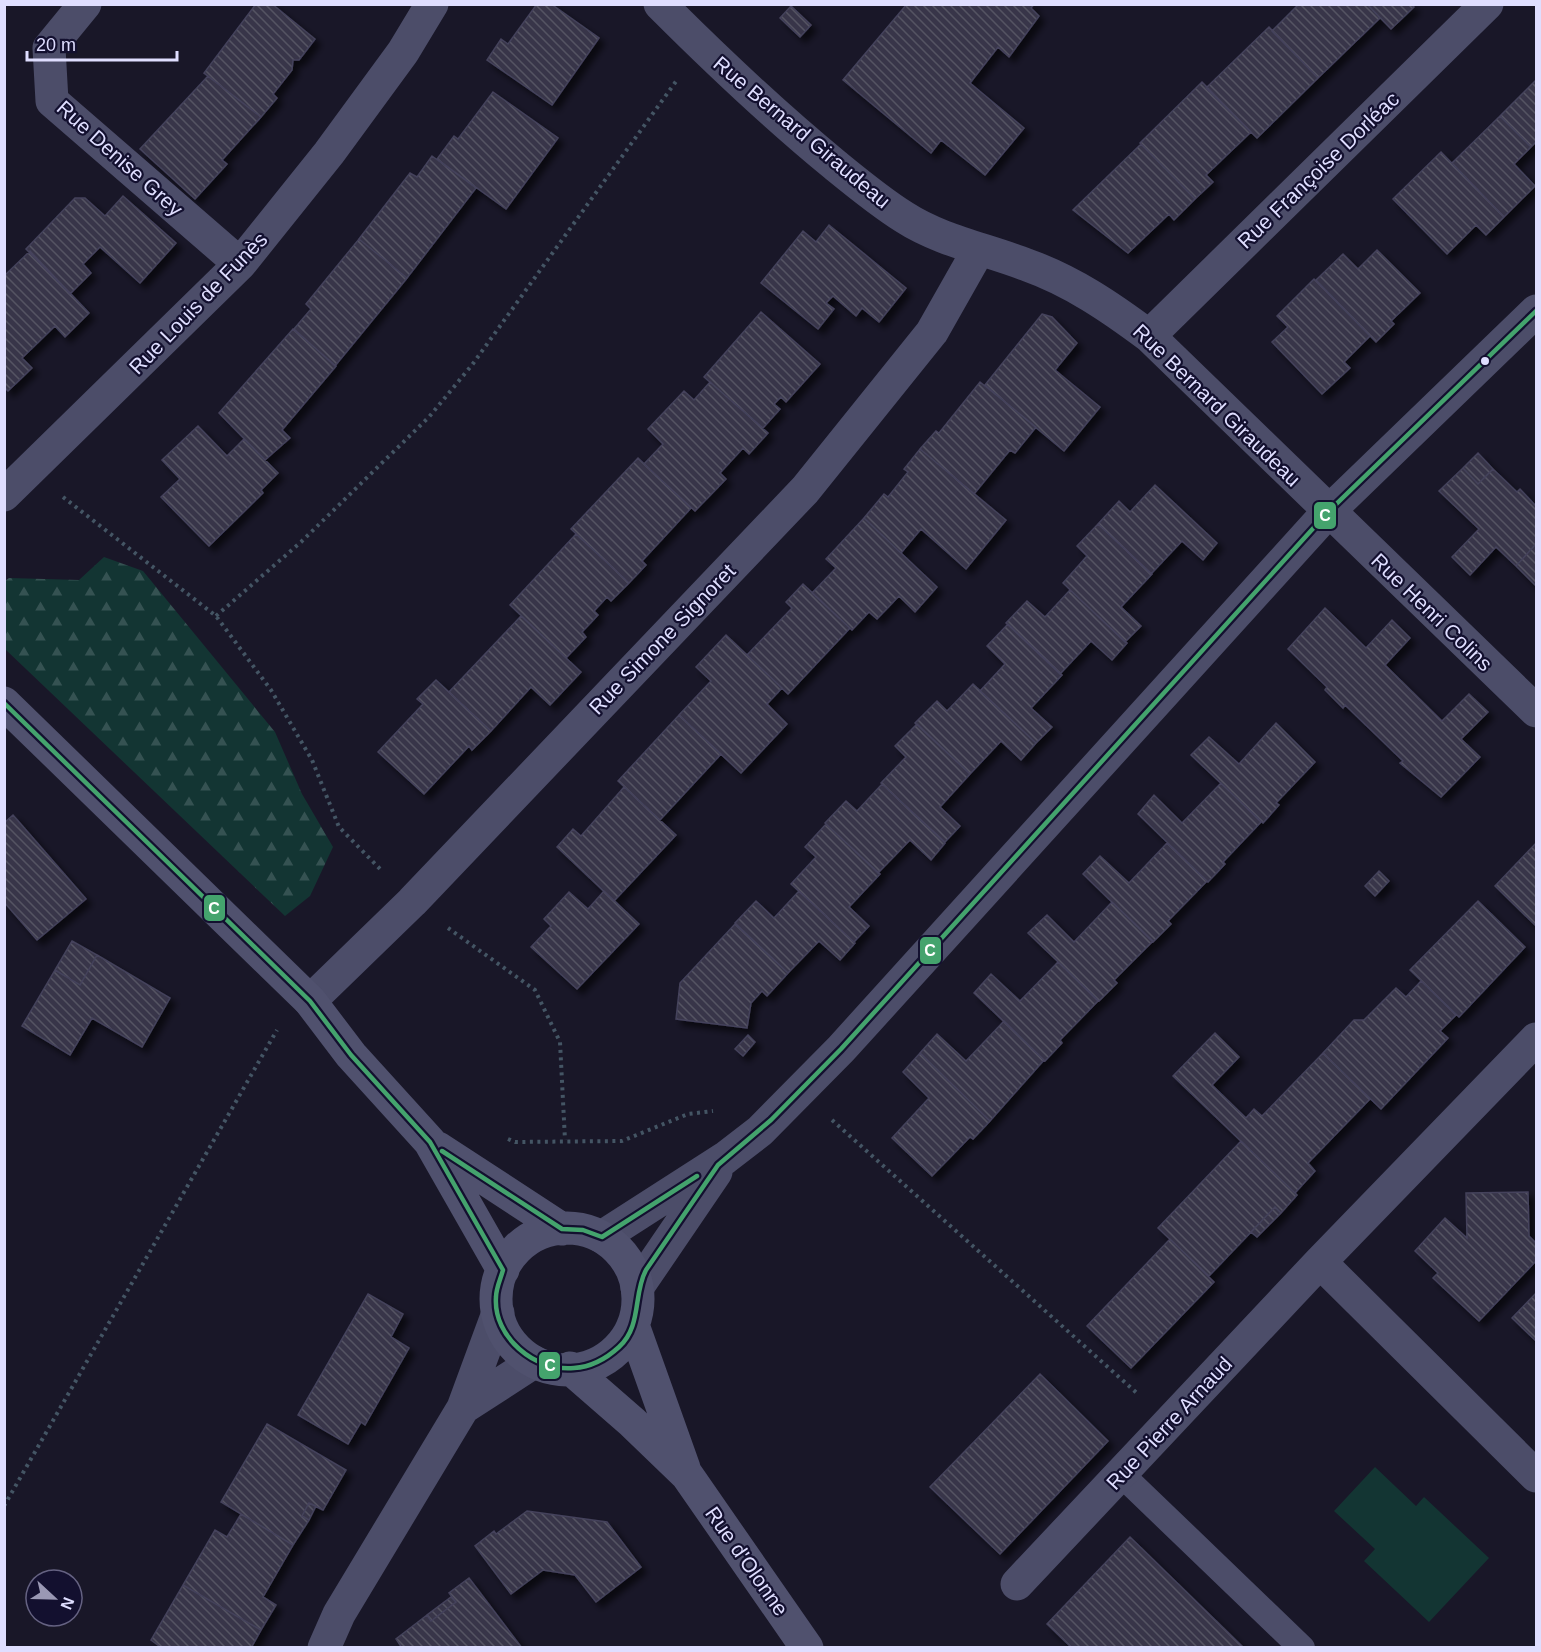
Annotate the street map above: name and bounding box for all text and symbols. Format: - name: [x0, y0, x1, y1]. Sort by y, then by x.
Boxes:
- scale bar: [27, 24, 177, 62]
- text: 20 m: [36, 35, 76, 55]
- street label: Rue Bernard Giraudeau: [709, 52, 895, 212]
- street label: Rue Françoise Dorléac: [1233, 87, 1403, 253]
- street label: Rue Denise Grey: [52, 96, 188, 221]
- street label: Rue Louis de Funès: [124, 227, 272, 379]
- street label: Rue Bernard Giraudeau: [1129, 319, 1305, 491]
- unlabelled marker: [1479, 355, 1491, 367]
- line badge: C: [1313, 501, 1337, 530]
- text: C: [1319, 507, 1331, 524]
- street label: Rue Henri Colins: [1367, 549, 1497, 675]
- street label: Rue Simone Signoret: [584, 559, 740, 719]
- line badge: C: [203, 894, 226, 922]
- text: C: [208, 900, 220, 917]
- line badge: C: [919, 936, 942, 965]
- text: C: [924, 942, 936, 959]
- line badge: C: [538, 1351, 561, 1380]
- street label: Rue Pierre Arnaud: [1102, 1352, 1236, 1494]
- text: C: [544, 1357, 556, 1374]
- street label: Rue d'Olonne: [701, 1502, 793, 1620]
- north arrow: [24, 1568, 84, 1628]
- text: N: [57, 1595, 77, 1612]

